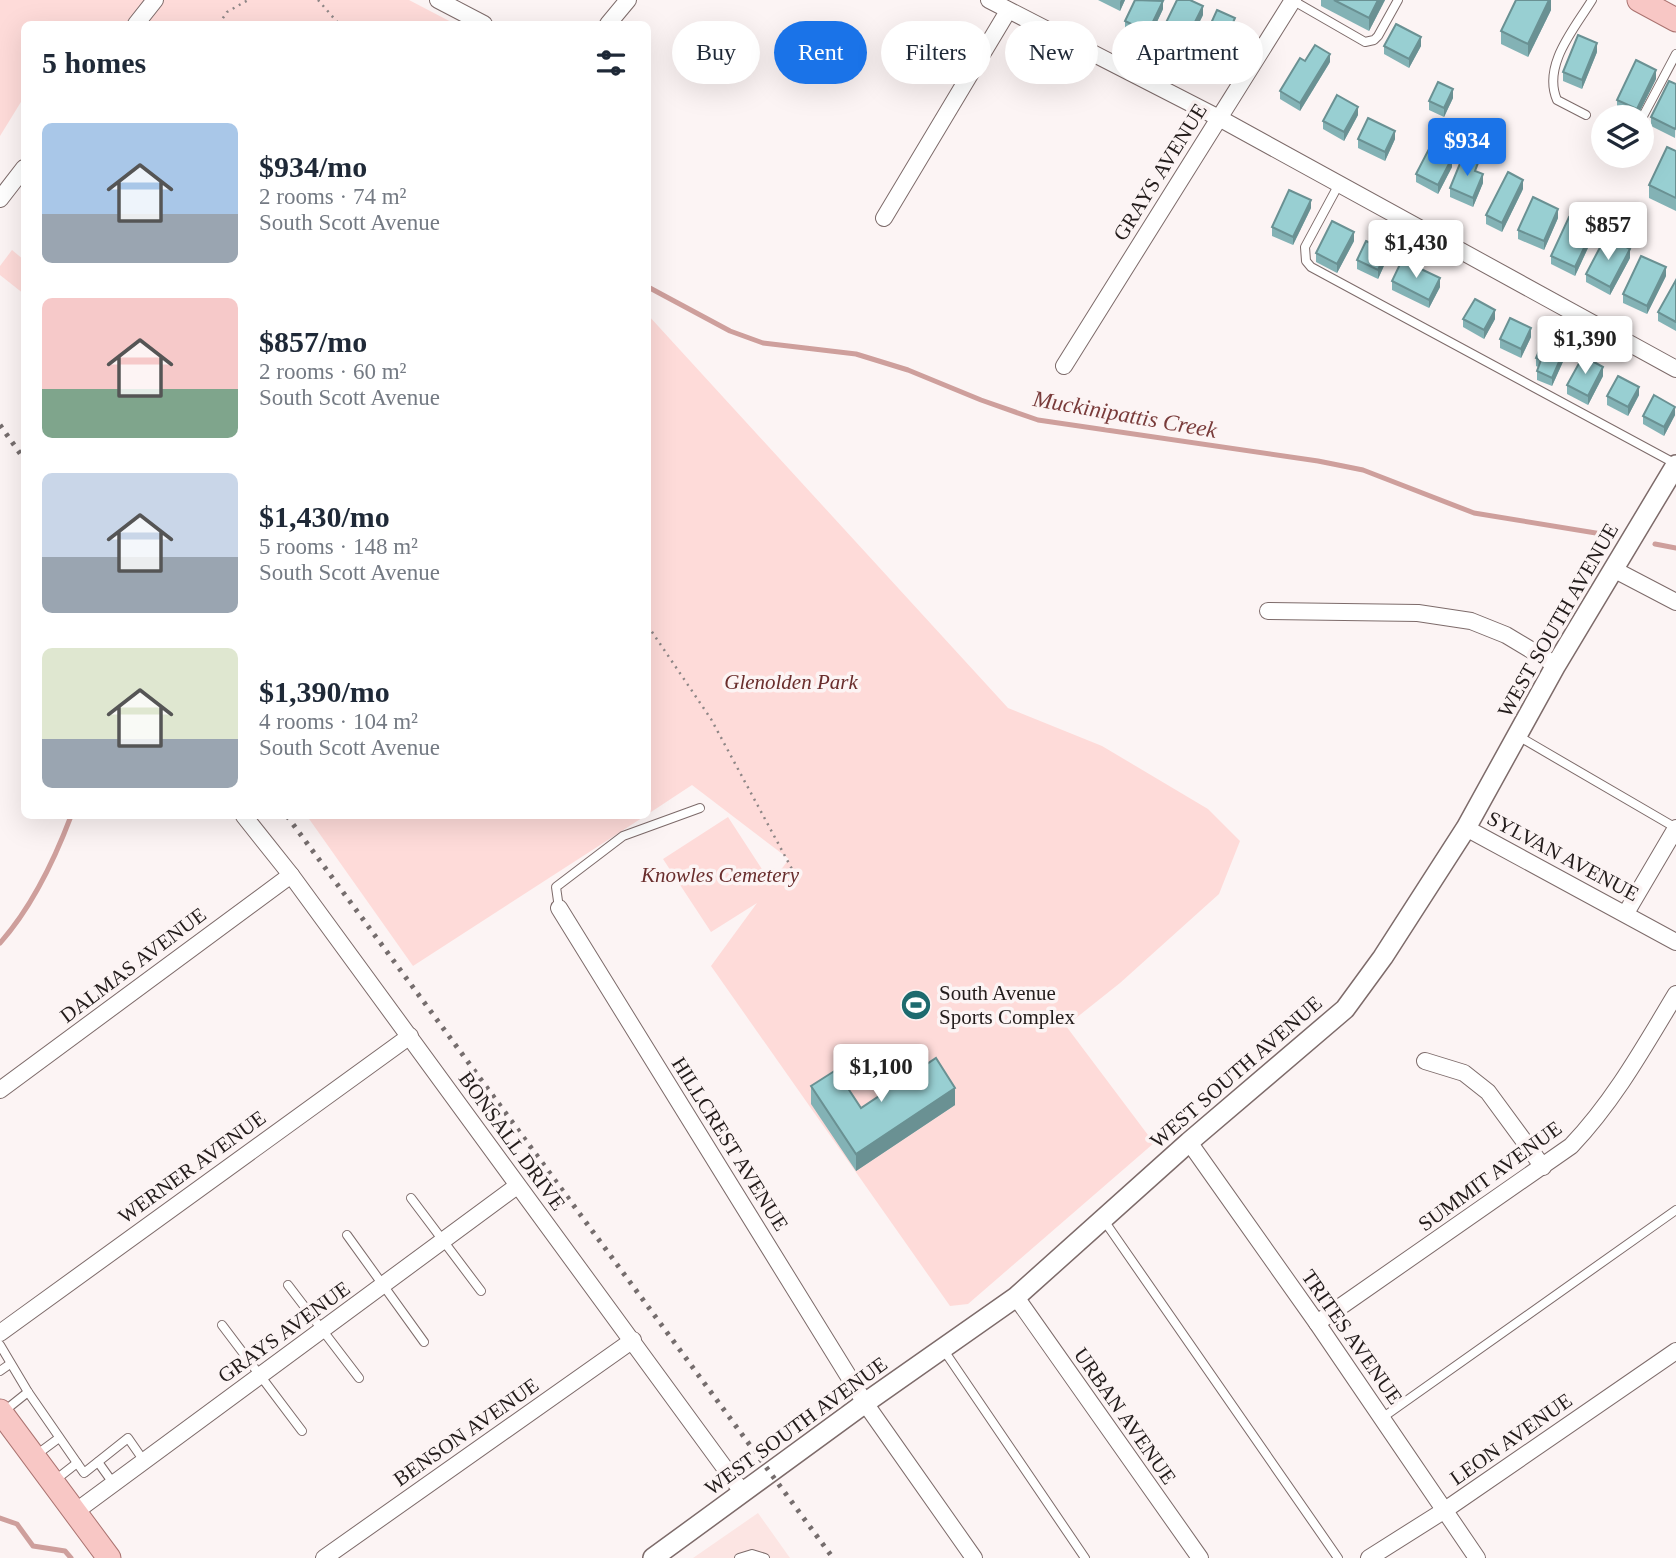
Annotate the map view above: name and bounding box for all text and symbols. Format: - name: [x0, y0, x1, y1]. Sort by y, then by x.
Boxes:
- chip: Buy: [672, 21, 760, 84]
- chip: Rent: [774, 21, 867, 84]
- chip: Filters: [881, 21, 991, 84]
- chip: New: [1005, 21, 1098, 84]
- chip: Apartment: [1112, 21, 1263, 84]
- icon: filters: [592, 44, 630, 82]
- text: 5 homes: [42, 46, 146, 79]
- street label: GRAYS AVENUE: [1108, 99, 1212, 245]
- map controls: [1591, 105, 1654, 168]
- button: layers: [1591, 105, 1654, 168]
- pin: $934: [1426, 118, 1508, 178]
- text: $934: [1444, 128, 1490, 153]
- text: $934/mo: [259, 150, 367, 183]
- icon: home: [98, 151, 182, 235]
- text: 2 rooms · 74 m²: [259, 184, 406, 209]
- pin: $857: [1567, 202, 1649, 262]
- text: South Scott Avenue: [259, 210, 440, 235]
- text: $857: [1585, 212, 1631, 237]
- pin: $1,430: [1359, 220, 1473, 280]
- text: $1,430: [1384, 230, 1448, 255]
- pin: $1,390: [1528, 316, 1642, 376]
- text: $857/mo: [259, 325, 367, 358]
- icon: home: [98, 326, 182, 410]
- text: $1,390: [1553, 326, 1617, 351]
- text: 2 rooms · 60 m²: [259, 359, 406, 384]
- text: South Scott Avenue: [259, 385, 440, 410]
- water label: Muckinipattis Creek: [1030, 386, 1220, 443]
- text: $1,430/mo: [259, 500, 390, 533]
- icon: home: [98, 501, 182, 585]
- street label: WEST SOUTH AVENUE: [1493, 519, 1623, 721]
- text: 5 rooms · 148 m²: [259, 534, 418, 559]
- text: South Scott Avenue: [259, 560, 440, 585]
- park label: Glenolden Park: [724, 670, 858, 694]
- text: $1,390/mo: [259, 675, 390, 708]
- icon: home: [98, 676, 182, 760]
- text: 4 rooms · 104 m²: [259, 709, 418, 734]
- text: South Scott Avenue: [259, 735, 440, 760]
- street label: SYLVAN AVENUE: [1483, 806, 1643, 906]
- park label: Knowles Cemetery: [640, 863, 800, 887]
- street label: DALMAS AVENUE: [55, 902, 211, 1028]
- place label: South Avenue Sports Complex: [939, 981, 1075, 1029]
- sports icon: South Avenue Sports Complex: [899, 988, 933, 1022]
- street label: WEST SOUTH AVENUE: [1145, 991, 1327, 1153]
- pin: $1,100: [824, 1044, 938, 1104]
- street label: HILLCREST AVENUE: [667, 1053, 793, 1235]
- text: $1,100: [849, 1054, 913, 1079]
- street label: BONSALL DRIVE: [454, 1067, 570, 1215]
- street label: WERNER AVENUE: [114, 1105, 270, 1229]
- street label: SUMMIT AVENUE: [1414, 1116, 1566, 1236]
- street label: TRITES AVENUE: [1297, 1265, 1407, 1409]
- street label: GRAYS AVENUE: [213, 1276, 355, 1388]
- street label: URBAN AVENUE: [1069, 1343, 1181, 1489]
- street label: WEST SOUTH AVENUE: [700, 1352, 892, 1500]
- street label: BENSON AVENUE: [389, 1373, 543, 1491]
- street label: LEON AVENUE: [1445, 1388, 1577, 1490]

